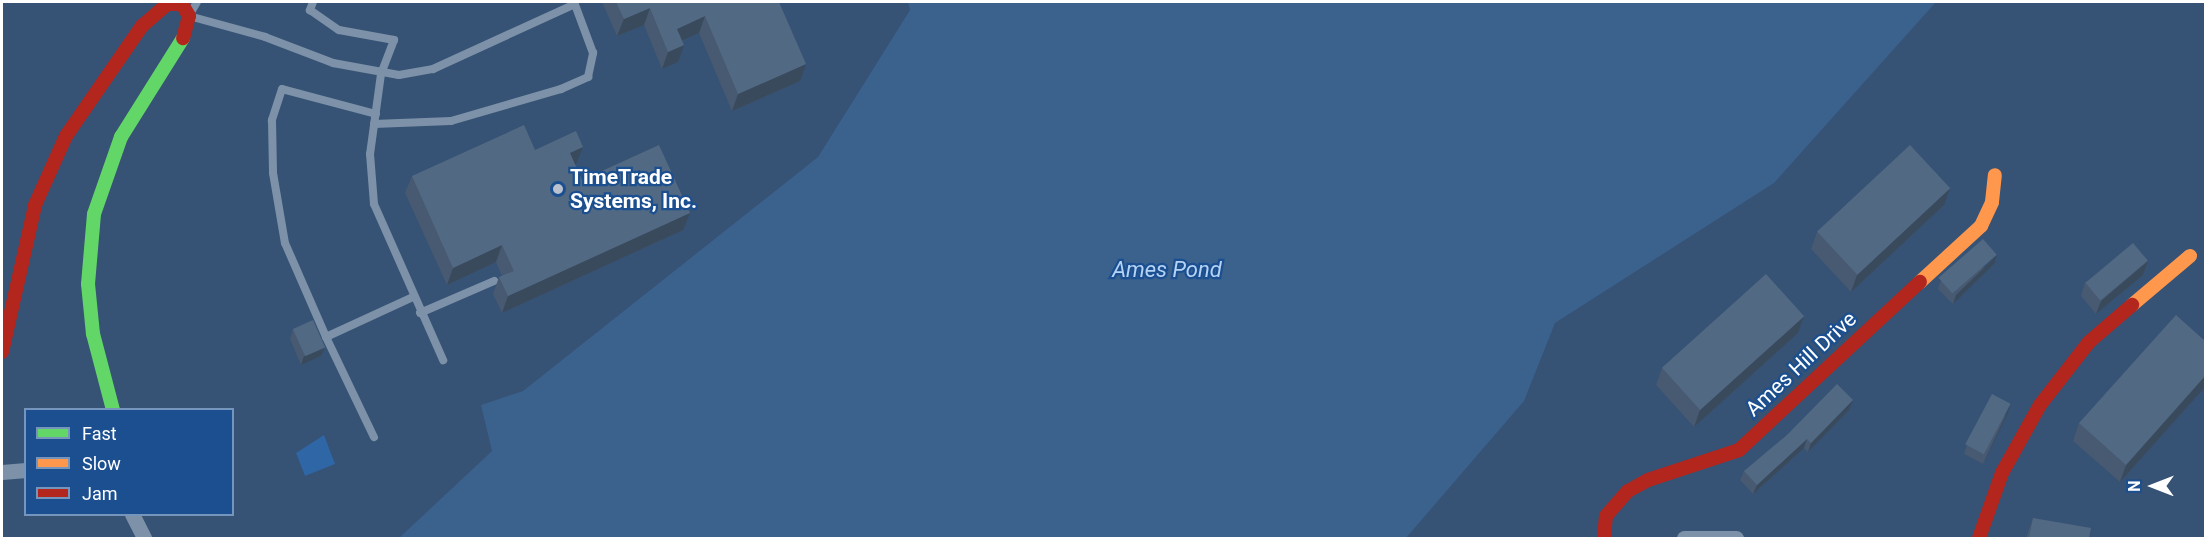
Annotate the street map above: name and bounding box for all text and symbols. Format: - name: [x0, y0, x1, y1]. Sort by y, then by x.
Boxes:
- place label: TimeTrade Systems, Inc.: [570, 164, 697, 214]
- marker: TimeTrade Systems, Inc.: [551, 182, 565, 196]
- water label: Ames Pond: [1112, 257, 1222, 283]
- street label: Ames Hill Drive: [1740, 306, 1862, 422]
- legend: [24, 408, 234, 516]
- text: Fast: [82, 423, 117, 444]
- text: Slow: [82, 453, 121, 474]
- north arrow: [2123, 456, 2183, 516]
- text: N: [2125, 480, 2144, 492]
- text: Jam: [82, 483, 118, 504]

